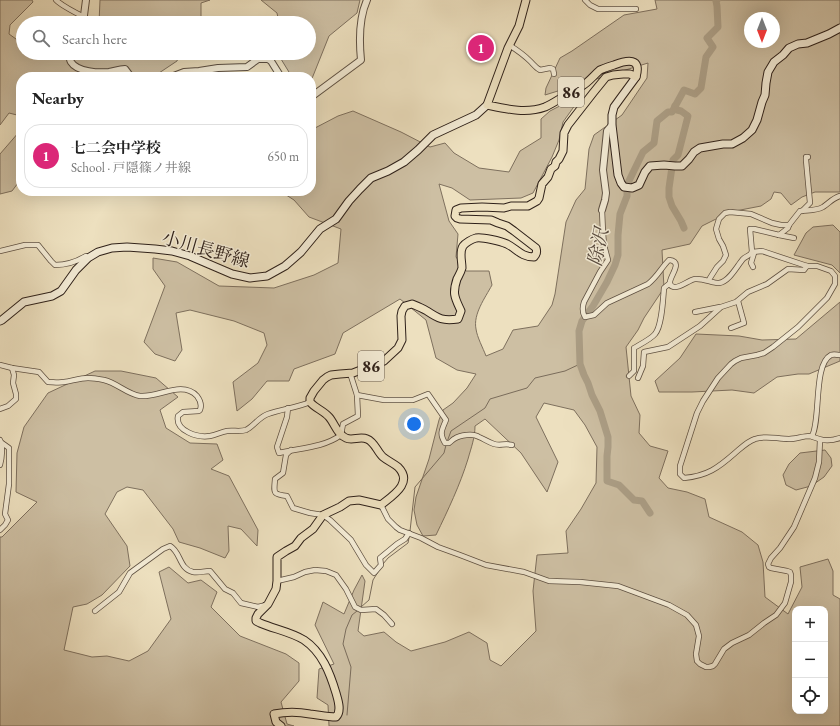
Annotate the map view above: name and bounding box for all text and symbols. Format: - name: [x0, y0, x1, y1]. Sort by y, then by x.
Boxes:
- north arrow: [744, 12, 780, 48]
- search box: [16, 16, 316, 60]
- icon: search: [30, 27, 52, 49]
- text: Search here: [62, 29, 127, 48]
- pin: 1: [468, 33, 494, 63]
- road number: 86: [558, 77, 584, 107]
- text: Nearby: [32, 87, 84, 109]
- text: 七二会中学校: [71, 138, 161, 157]
- text: 1: [43, 148, 49, 165]
- text: 650 m: [268, 148, 299, 165]
- text: School · 戸隠篠ノ井線: [71, 159, 191, 176]
- water label: 除沢: [582, 224, 615, 268]
- street label: 小川長野線: [160, 226, 252, 272]
- road number: 86: [358, 351, 384, 381]
- your location: [404, 414, 424, 434]
- map controls: [792, 606, 828, 714]
- button: +: [792, 606, 828, 642]
- button: −: [792, 642, 828, 678]
- button: locate: [792, 678, 828, 714]

